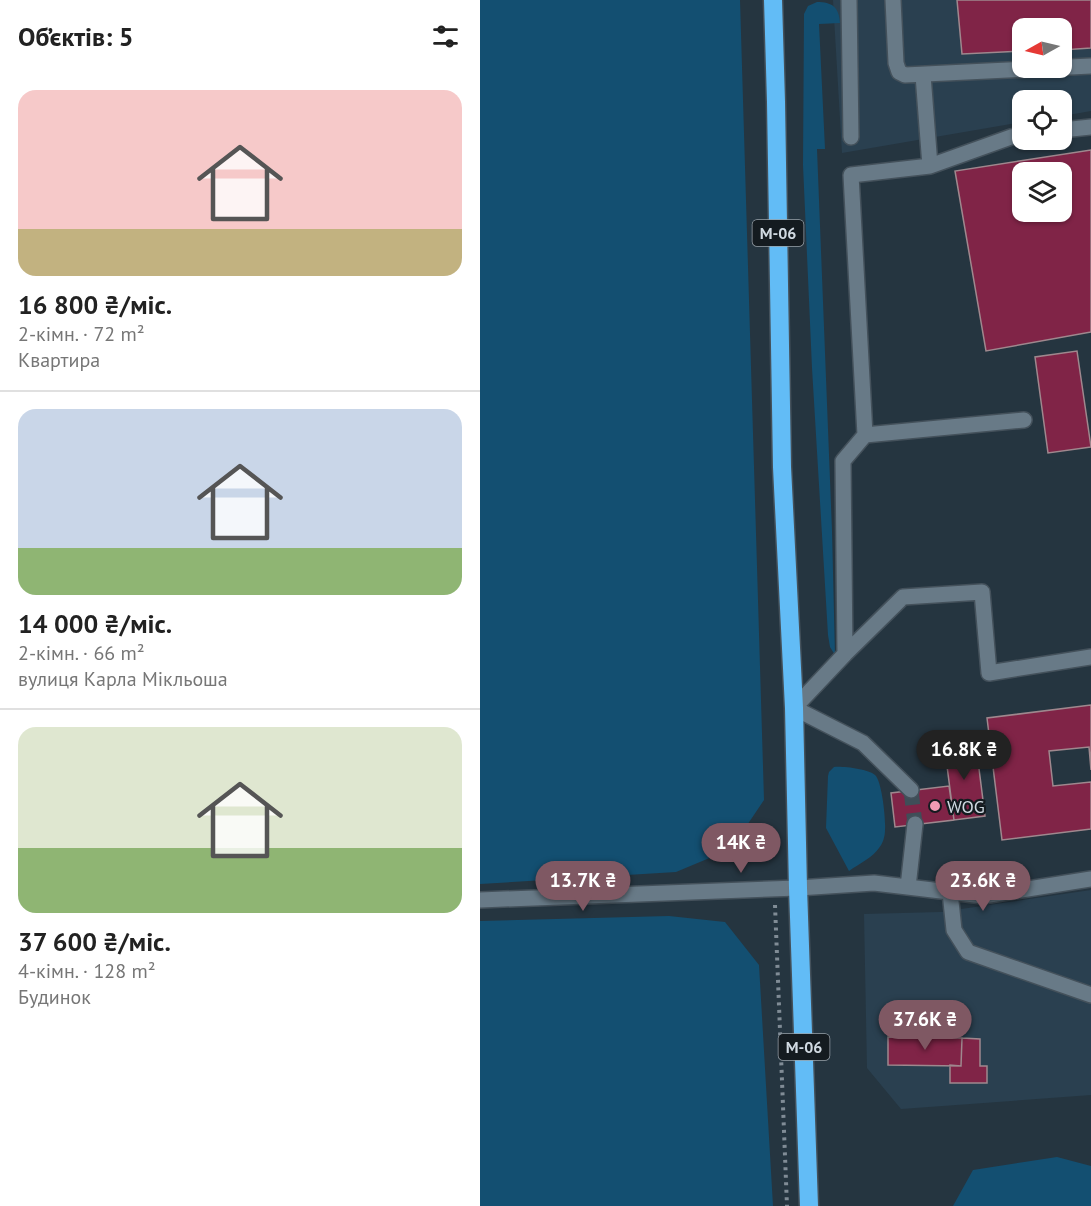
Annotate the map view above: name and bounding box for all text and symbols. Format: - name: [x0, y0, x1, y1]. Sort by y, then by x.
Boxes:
- north arrow: [1012, 18, 1072, 78]
- map controls: [1012, 18, 1072, 222]
- text: Об’єктів: 5: [18, 20, 134, 53]
- icon: filters: [429, 20, 462, 53]
- button: locate: [1012, 90, 1072, 150]
- icon: home: [186, 129, 294, 237]
- button: layers: [1012, 162, 1072, 222]
- road number: М-06: [752, 220, 804, 246]
- text: 16 800 ₴/міс.: [18, 288, 172, 321]
- text: 2-кімн. · 72 m²: [18, 321, 145, 347]
- text: Квартира: [18, 347, 100, 373]
- icon: home: [186, 448, 294, 556]
- text: 14 000 ₴/міс.: [18, 607, 172, 640]
- text: 2-кімн. · 66 m²: [18, 640, 145, 666]
- text: вулиця Карла Мікльоша: [18, 666, 228, 692]
- pin: 16.8K ₴: [909, 730, 1019, 781]
- text: 16.8K ₴: [930, 736, 998, 762]
- icon: home: [186, 766, 294, 874]
- place label: WOG: [947, 795, 985, 818]
- marker: WOG: [928, 799, 942, 813]
- pin: 14K ₴: [699, 823, 783, 874]
- text: 14K ₴: [716, 829, 766, 855]
- pin: 13.7K ₴: [528, 861, 638, 912]
- pin: 23.6K ₴: [928, 861, 1038, 912]
- text: 13.7K ₴: [549, 867, 617, 893]
- text: 23.6K ₴: [949, 867, 1017, 893]
- text: 37 600 ₴/міс.: [18, 925, 171, 958]
- text: 4-кімн. · 128 m²: [18, 958, 156, 984]
- text: Будинок: [18, 984, 91, 1010]
- pin: 37.6K ₴: [870, 1000, 980, 1051]
- text: 37.6K ₴: [893, 1006, 957, 1032]
- road number: М-06: [778, 1034, 830, 1060]

